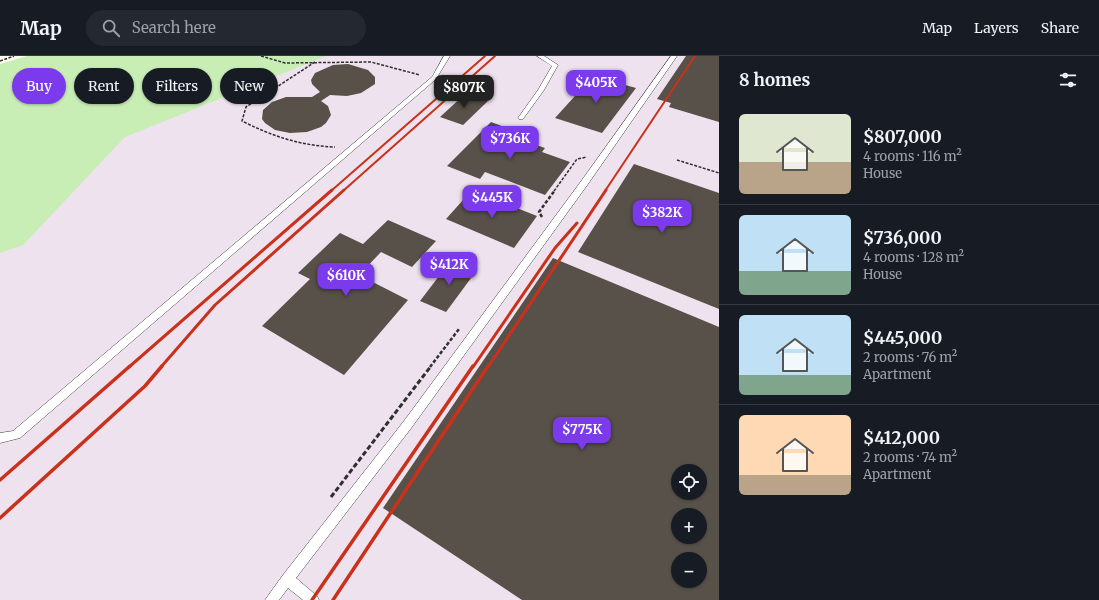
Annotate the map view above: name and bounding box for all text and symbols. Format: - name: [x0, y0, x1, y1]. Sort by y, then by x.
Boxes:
- search box: [86, 10, 366, 46]
- text: Map: [20, 16, 62, 40]
- icon: search: [100, 17, 122, 39]
- text: Search here: [132, 18, 216, 37]
- text: Map: [922, 19, 952, 37]
- text: Layers: [974, 19, 1019, 37]
- text: Share: [1041, 19, 1079, 37]
- chip: Buy: [12, 68, 66, 104]
- chip: Rent: [74, 68, 134, 104]
- chip: Filters: [142, 68, 212, 104]
- chip: New: [220, 68, 278, 104]
- text: 8 homes: [739, 69, 810, 91]
- icon: filters: [1057, 69, 1079, 91]
- pin: $405K: [568, 70, 624, 104]
- text: $405K: [575, 74, 617, 91]
- pin: $807K: [436, 75, 492, 109]
- text: $807K: [443, 79, 485, 96]
- pin: $736K: [482, 126, 538, 160]
- text: $807,000: [863, 126, 942, 148]
- text: $736K: [490, 130, 530, 147]
- icon: home: [771, 130, 819, 178]
- text: 4 rooms · 116 m²: [863, 148, 962, 165]
- text: House: [863, 165, 902, 182]
- pin: $445K: [464, 185, 520, 219]
- text: $445K: [471, 189, 513, 206]
- pin: $382K: [634, 200, 690, 234]
- text: $382K: [642, 204, 682, 221]
- text: $736,000: [863, 227, 942, 249]
- icon: home: [771, 231, 819, 279]
- text: 4 rooms · 128 m²: [863, 249, 964, 266]
- pin: $412K: [421, 252, 477, 286]
- text: $412K: [429, 256, 469, 273]
- pin: $610K: [318, 263, 374, 297]
- text: House: [863, 266, 902, 283]
- text: $610K: [326, 267, 366, 284]
- text: $445,000: [863, 327, 942, 349]
- icon: home: [771, 331, 819, 379]
- text: 2 rooms · 76 m²: [863, 349, 957, 366]
- text: Apartment: [863, 366, 931, 383]
- pin: $775K: [554, 417, 610, 451]
- text: $775K: [562, 421, 602, 438]
- text: $412,000: [863, 427, 940, 449]
- icon: home: [771, 431, 819, 479]
- text: 2 rooms · 74 m²: [863, 449, 957, 466]
- map controls: [671, 464, 707, 588]
- button: locate: [671, 464, 707, 500]
- text: Apartment: [863, 466, 931, 483]
- button: +: [671, 508, 707, 544]
- button: −: [671, 552, 707, 588]

